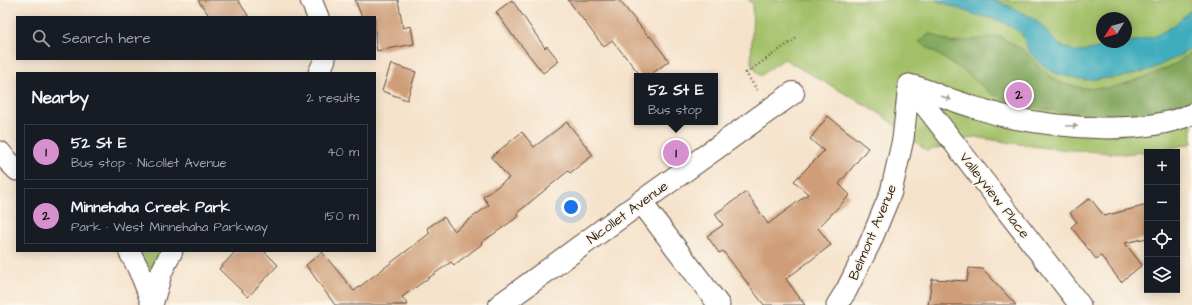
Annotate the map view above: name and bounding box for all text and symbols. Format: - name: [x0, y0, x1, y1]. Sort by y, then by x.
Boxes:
- north arrow: [1096, 12, 1132, 48]
- search box: [16, 16, 376, 60]
- icon: search: [30, 27, 52, 49]
- text: Search here: [62, 28, 151, 49]
- popup: [634, 73, 718, 125]
- text: 52 St E: [648, 80, 704, 101]
- pin: 2: [1006, 80, 1032, 110]
- text: Nearby: [32, 86, 89, 110]
- text: 2 results: [306, 89, 360, 107]
- one-way arrow: [941, 95, 953, 101]
- text: Bus stop: [648, 101, 702, 119]
- one-way arrow: [1066, 123, 1079, 129]
- text: 52 St E: [71, 133, 127, 154]
- pin: 1: [663, 138, 689, 168]
- text: 1: [45, 143, 47, 161]
- text: 40 m: [327, 143, 359, 161]
- street label: Valleyview Place: [954, 148, 1034, 243]
- map controls: [1144, 149, 1180, 293]
- button: +: [1144, 149, 1180, 185]
- text: Bus stop · Nicollet Avenue: [71, 154, 227, 172]
- street label: Nicollet Avenue: [583, 176, 673, 249]
- street label: Belmont Avenue: [844, 181, 902, 283]
- button: −: [1144, 185, 1180, 221]
- text: Minnehaha Creek Park: [71, 197, 230, 218]
- your location: [561, 197, 581, 217]
- text: 2: [42, 207, 50, 225]
- text: 150 m: [325, 207, 359, 225]
- text: Park · West Minnehaha Parkway: [71, 218, 268, 236]
- button: locate: [1144, 221, 1180, 257]
- button: layers: [1144, 257, 1180, 293]

